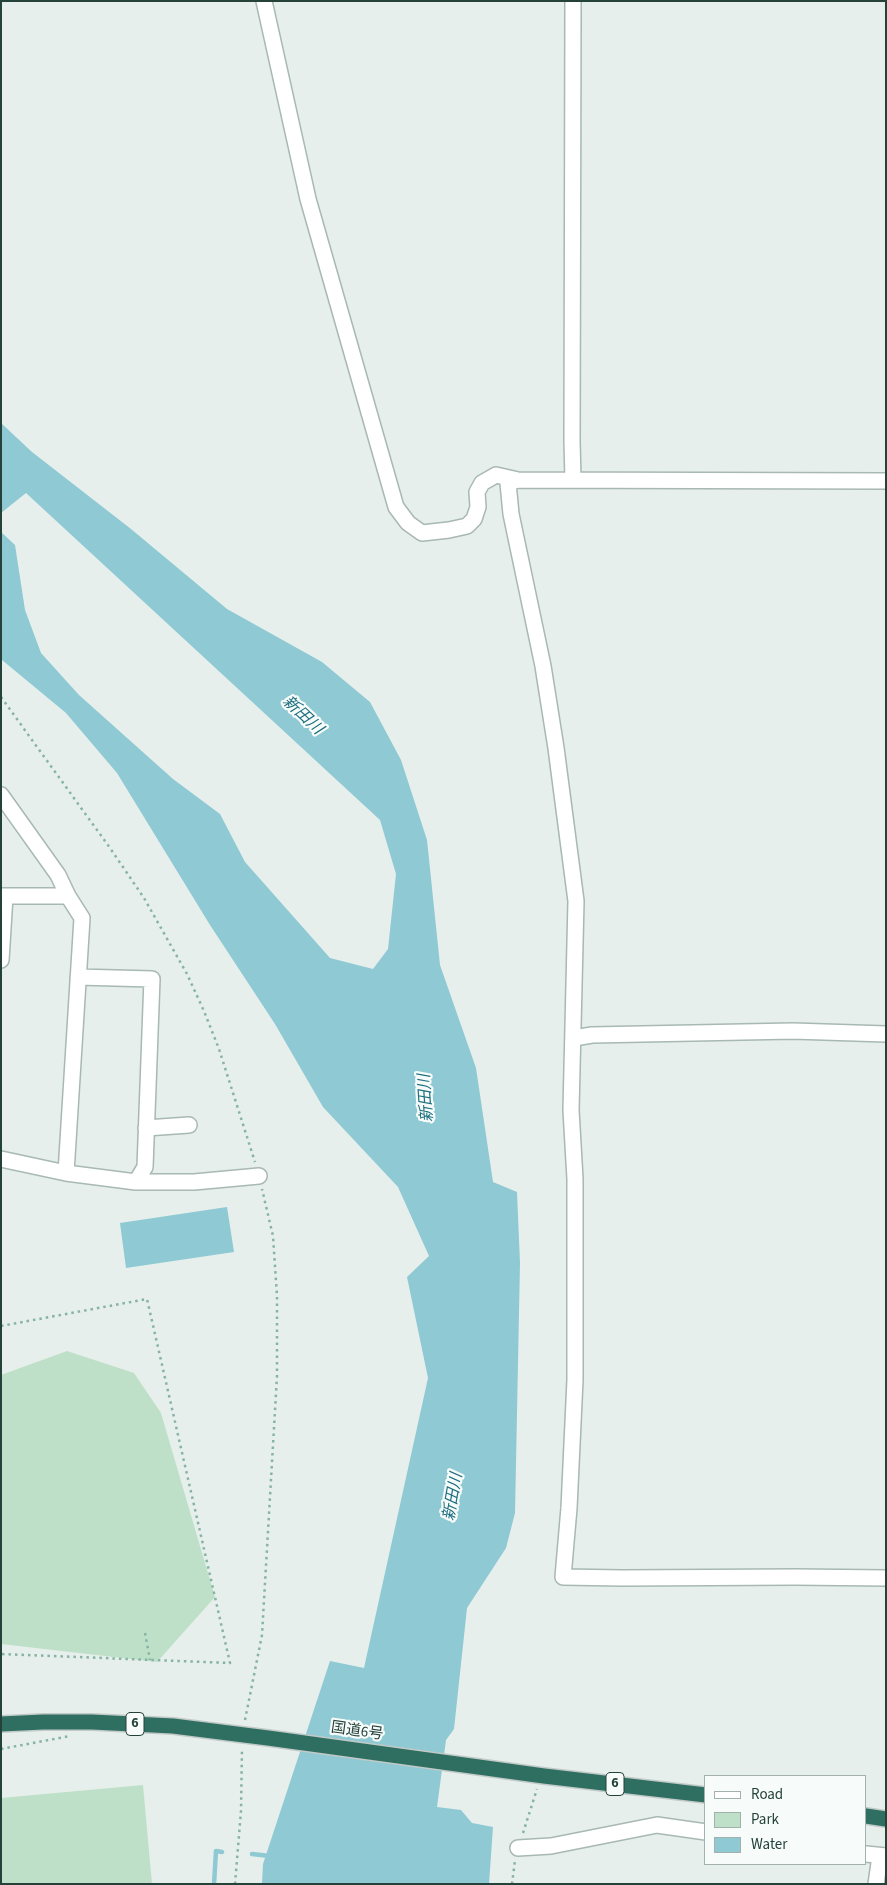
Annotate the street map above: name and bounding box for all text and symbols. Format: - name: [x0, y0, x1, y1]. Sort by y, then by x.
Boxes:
- water label: 新田川: [278, 693, 326, 739]
- water label: 新田川: [416, 1073, 438, 1123]
- water label: 新田川: [440, 1472, 468, 1522]
- road number: 6: [126, 1712, 144, 1736]
- street label: 国道6号: [330, 1719, 384, 1745]
- road number: 6: [606, 1772, 624, 1796]
- legend: [704, 1775, 867, 1865]
- text: Road: [751, 1784, 783, 1805]
- text: Park: [751, 1809, 779, 1830]
- text: Water: [751, 1834, 787, 1855]

